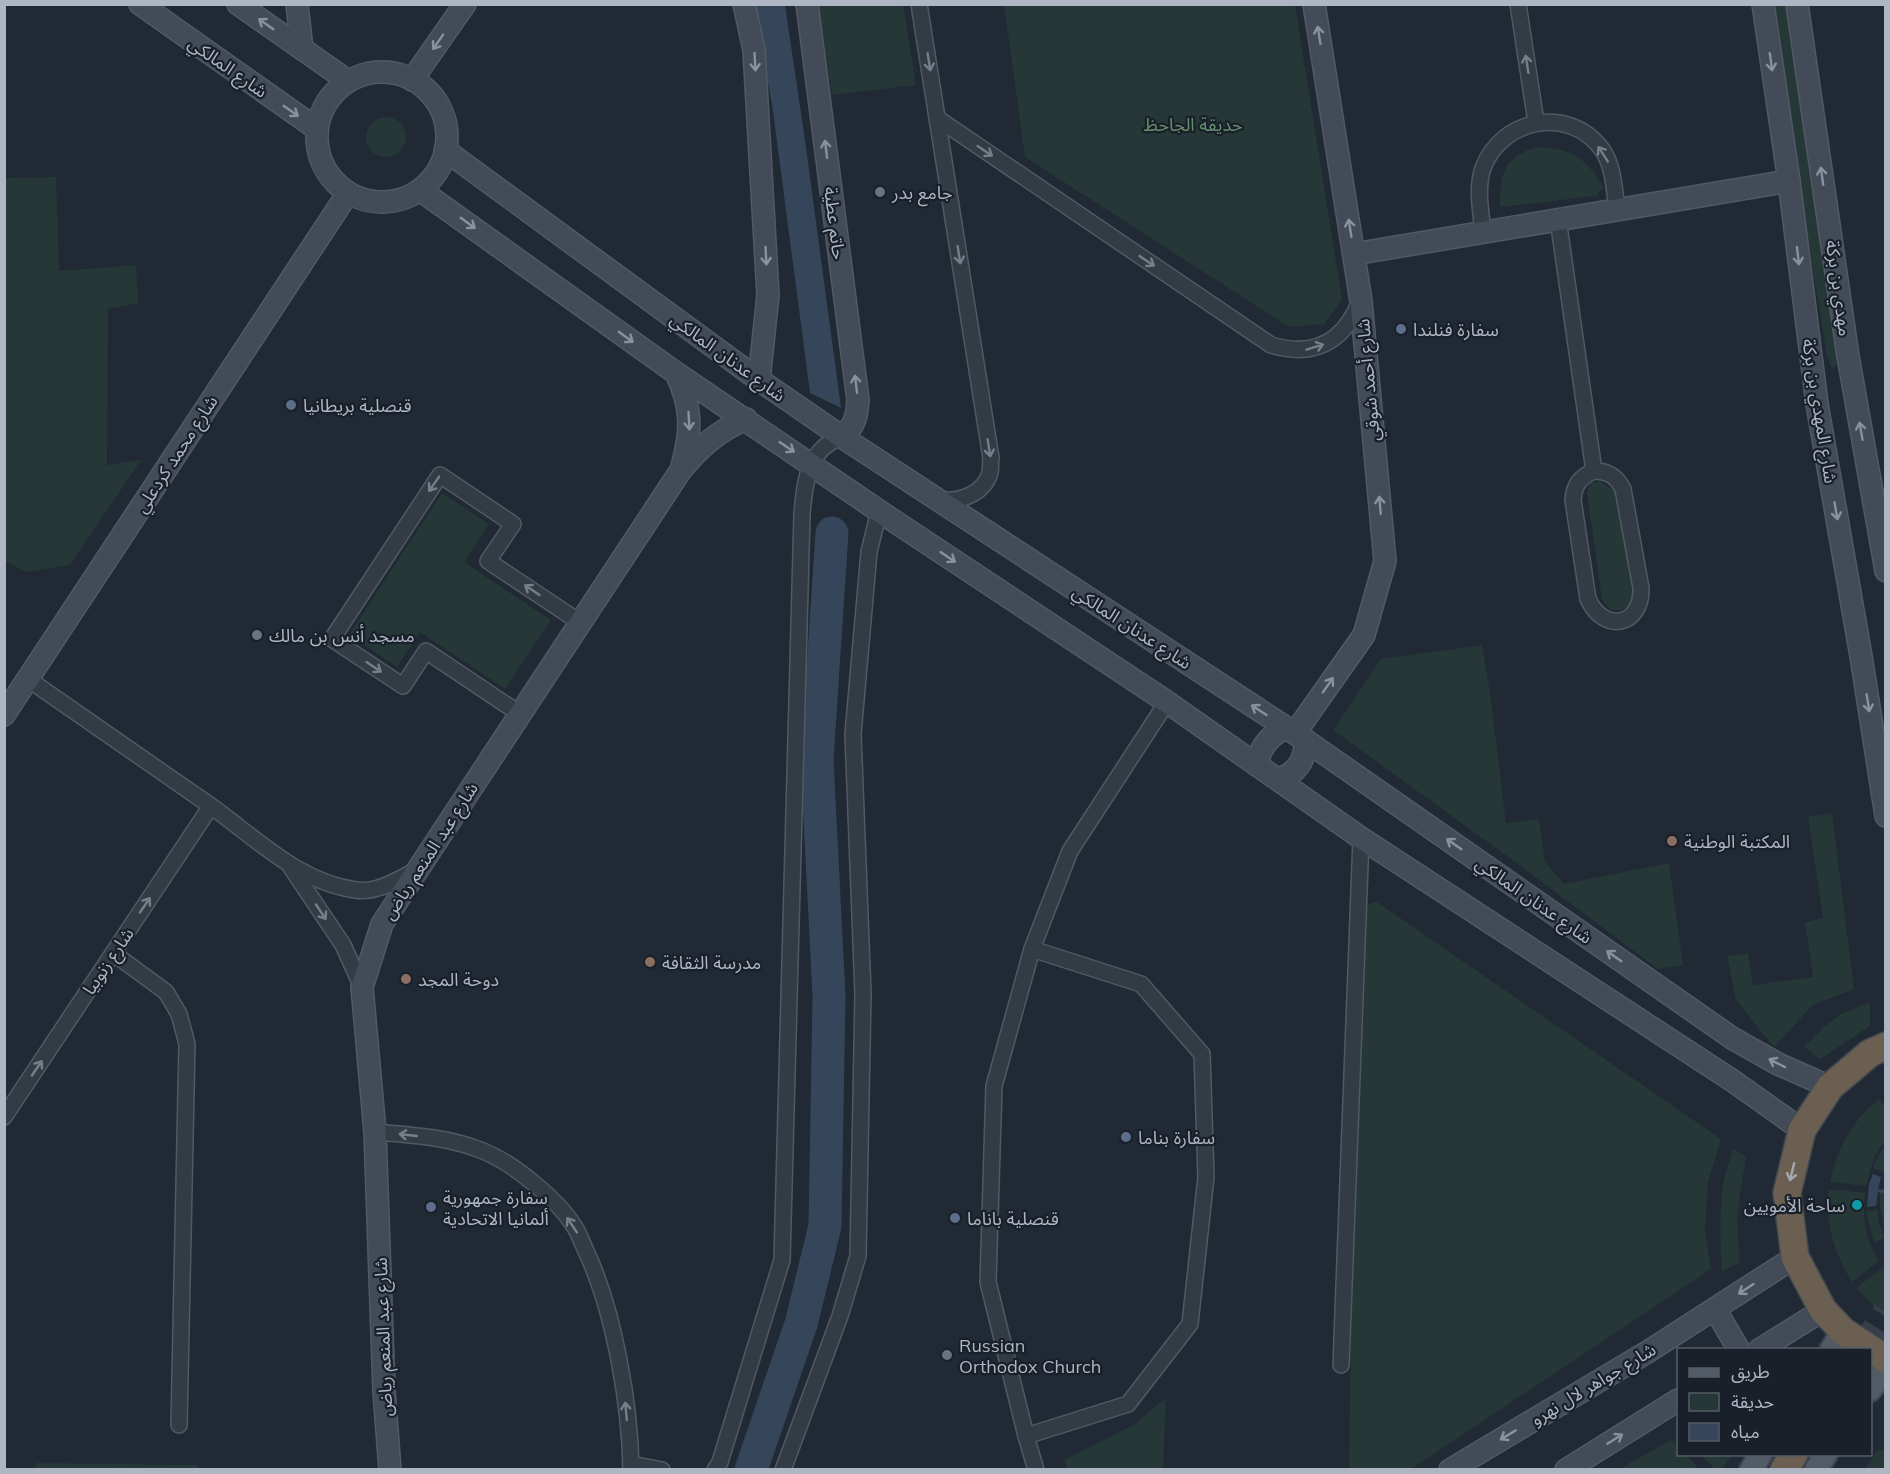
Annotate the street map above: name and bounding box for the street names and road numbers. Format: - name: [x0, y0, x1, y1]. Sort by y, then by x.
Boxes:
- street label: شارع المالكي: [182, 31, 272, 105]
- street label: حاتم عطية: [817, 185, 851, 261]
- street label: مهدي بن بركة: [1819, 239, 1857, 338]
- street label: شارع عدنان المالكي: [664, 307, 790, 409]
- street label: شارع أحمد شوقي: [1351, 317, 1388, 442]
- street label: شارع المهدي بن بركة: [1794, 337, 1843, 486]
- street label: شارع محمد كردعلي: [129, 391, 225, 519]
- street label: شارع عدنان المالكي: [1067, 580, 1196, 677]
- street label: شارع عبد المنعم رياض: [377, 778, 486, 926]
- street label: شارع عدنان المالكي: [1469, 851, 1597, 951]
- street label: شارع زنوبيا: [77, 923, 141, 1001]
- street label: شارع عبد المنعم رياض: [369, 1257, 400, 1417]
- street label: شارع جواهر لال نهرو: [1526, 1338, 1661, 1433]

